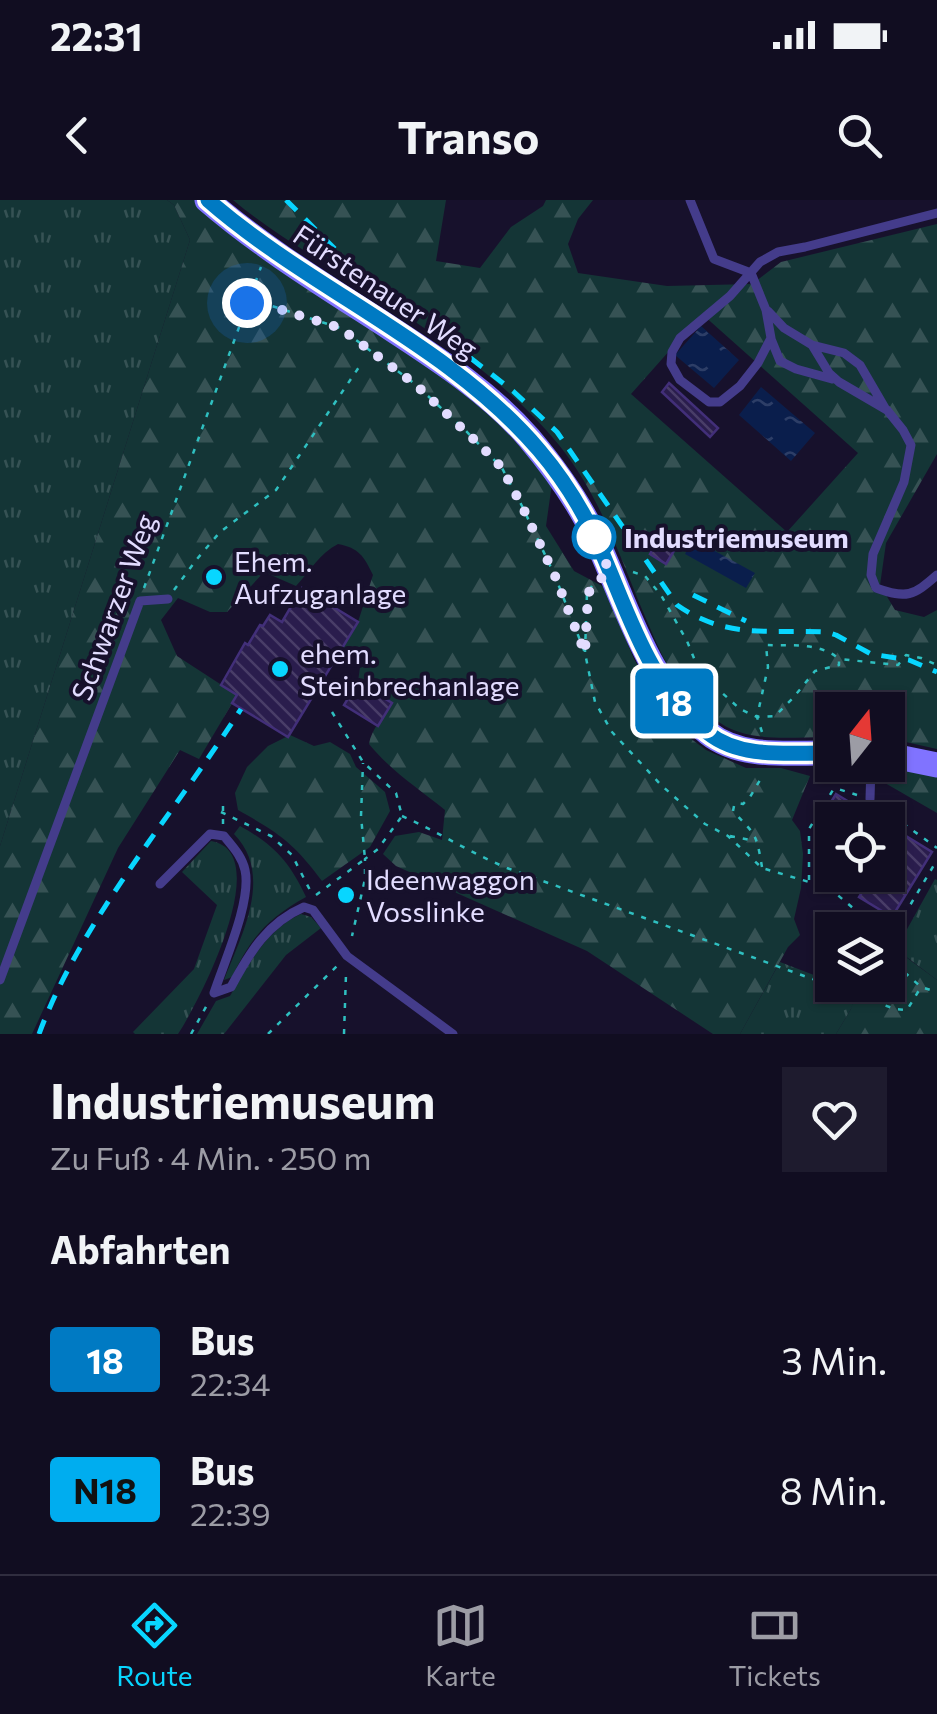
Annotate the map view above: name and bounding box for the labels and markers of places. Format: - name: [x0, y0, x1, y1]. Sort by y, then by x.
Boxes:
- marker: Industriemuseum: [573, 516, 615, 558]
- place label: Industriemuseum: [624, 520, 849, 554]
- place label: Ehem. Aufzuganlage: [234, 544, 406, 610]
- marker: Ehem. Aufzuganlage: [203, 566, 225, 588]
- place label: ehem. Steinbrechanlage: [300, 636, 519, 702]
- marker: ehem. Steinbrechanlage: [269, 658, 291, 680]
- place label: Ideenwaggon Vosslinke: [366, 862, 535, 928]
- marker: Ideenwaggon Vosslinke: [335, 884, 357, 906]

